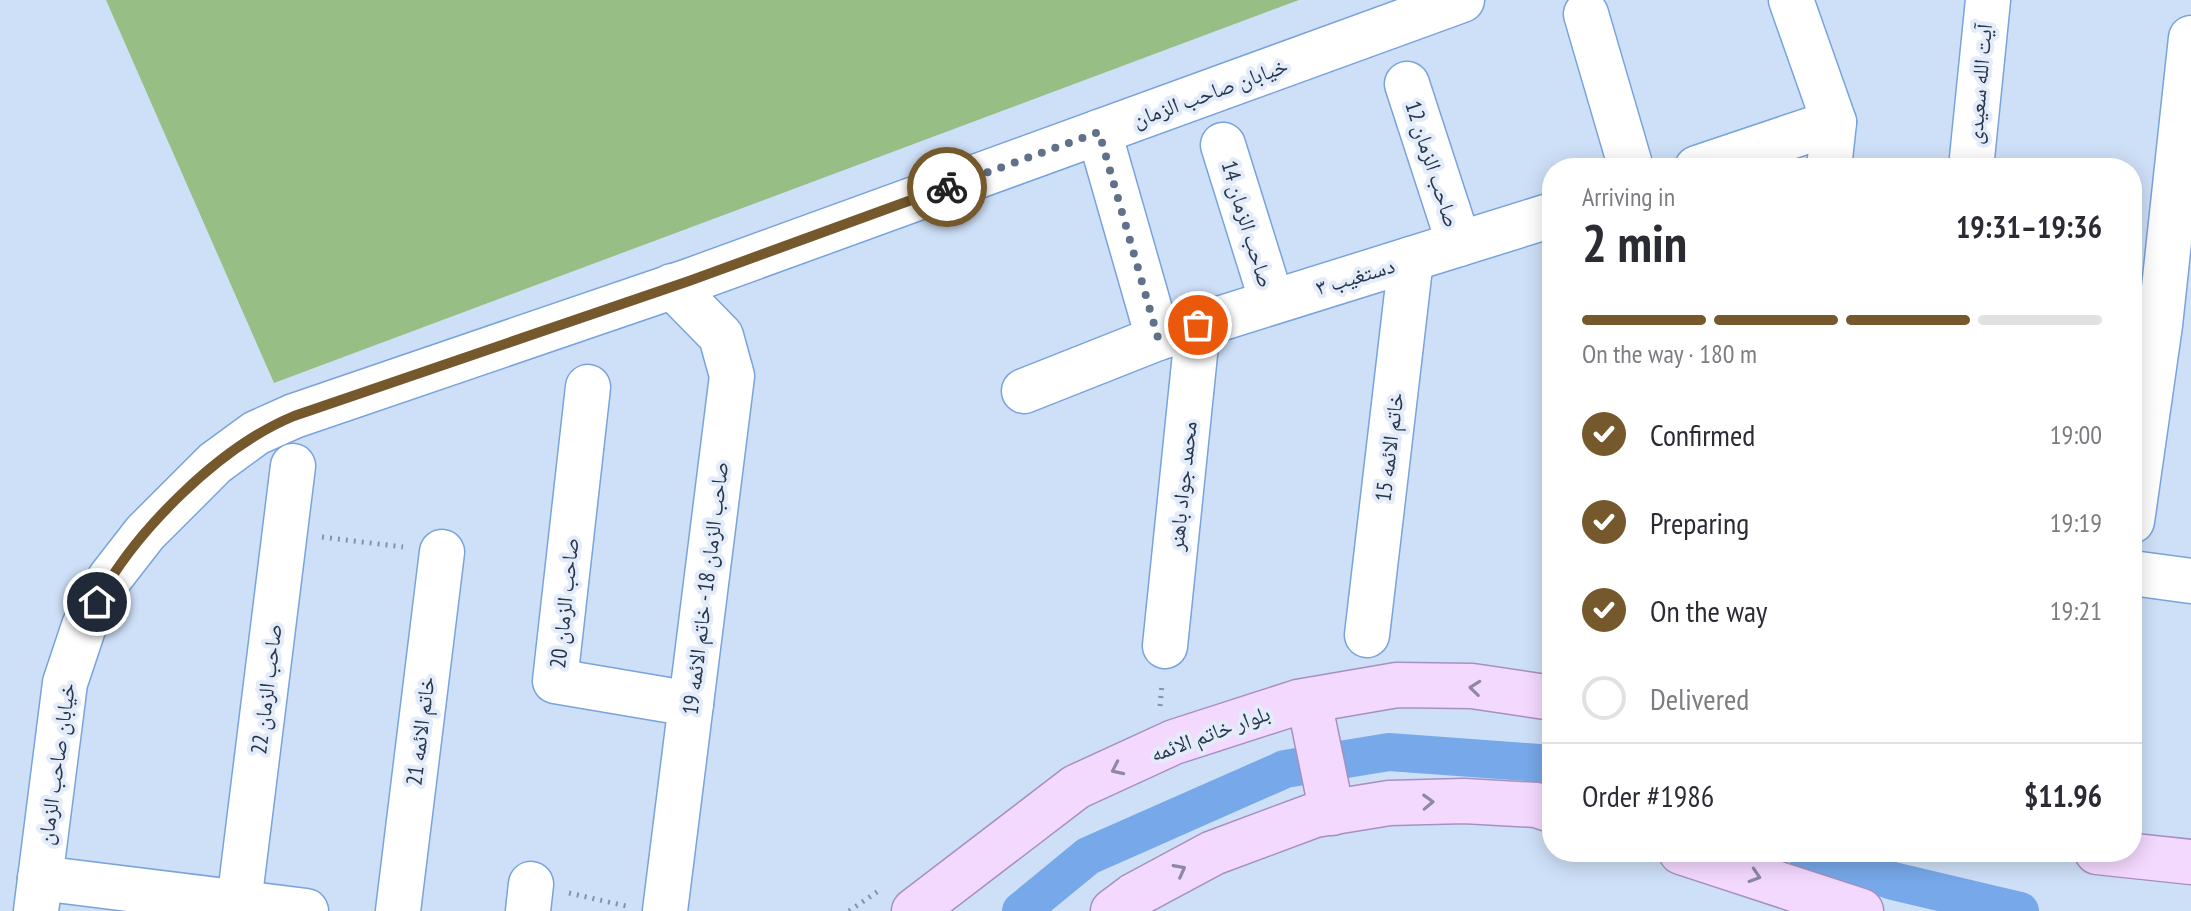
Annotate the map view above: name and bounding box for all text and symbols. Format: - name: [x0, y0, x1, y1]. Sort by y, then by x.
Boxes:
- street label: آیت الله سعیدی: [1960, 22, 1998, 145]
- street label: خیابان صاحب الزمان: [1128, 51, 1292, 133]
- street label: صاحب الزمان 12: [1399, 97, 1467, 231]
- courier: [907, 147, 987, 227]
- street label: صاحب الزمان 14: [1215, 157, 1281, 291]
- icon: bike: [925, 165, 969, 209]
- text: Arriving in: [1582, 180, 1675, 213]
- text: 19:31–19:36: [1956, 207, 2102, 246]
- text: 2 min: [1582, 209, 1687, 276]
- street label: دستغیب ۳: [1312, 251, 1398, 301]
- pin: [1164, 291, 1232, 359]
- icon: bag: [1176, 303, 1220, 347]
- text: On the way · 180 m: [1582, 337, 1757, 370]
- street label: خاتم الائمه 15: [1368, 391, 1411, 503]
- icon: check: [1582, 412, 1626, 456]
- text: Confirmed: [1650, 415, 1755, 454]
- text: 19:00: [2050, 418, 2102, 451]
- street label: محمد جواد باهنر: [1161, 420, 1203, 553]
- street label: صاحب الزمان 18 - خاتم الائمه 19: [676, 460, 735, 716]
- icon: check: [1582, 500, 1626, 544]
- text: Preparing: [1650, 503, 1749, 542]
- text: 19:19: [2050, 506, 2102, 539]
- street label: صاحب الزمان 20: [543, 536, 585, 670]
- pin: [63, 568, 131, 636]
- icon: home: [75, 580, 119, 624]
- icon: check: [1582, 588, 1626, 632]
- text: On the way: [1650, 591, 1767, 630]
- text: 19:21: [2050, 594, 2102, 627]
- street label: صاحب الزمان 22: [244, 622, 288, 756]
- street label: خاتم الائمه 21: [399, 675, 442, 787]
- one-way arrow: [1468, 679, 1481, 696]
- text: Delivered: [1650, 679, 1749, 718]
- street label: خیابان صاحب الزمان: [31, 681, 81, 847]
- street label: بلوار خاتم الائمه: [1146, 698, 1274, 769]
- one-way arrow: [1110, 759, 1125, 775]
- text: Order #1986: [1582, 776, 1714, 815]
- text: $11.96: [2024, 776, 2102, 815]
- one-way arrow: [1422, 793, 1435, 810]
- one-way arrow: [1171, 865, 1186, 880]
- one-way arrow: [1747, 867, 1761, 883]

